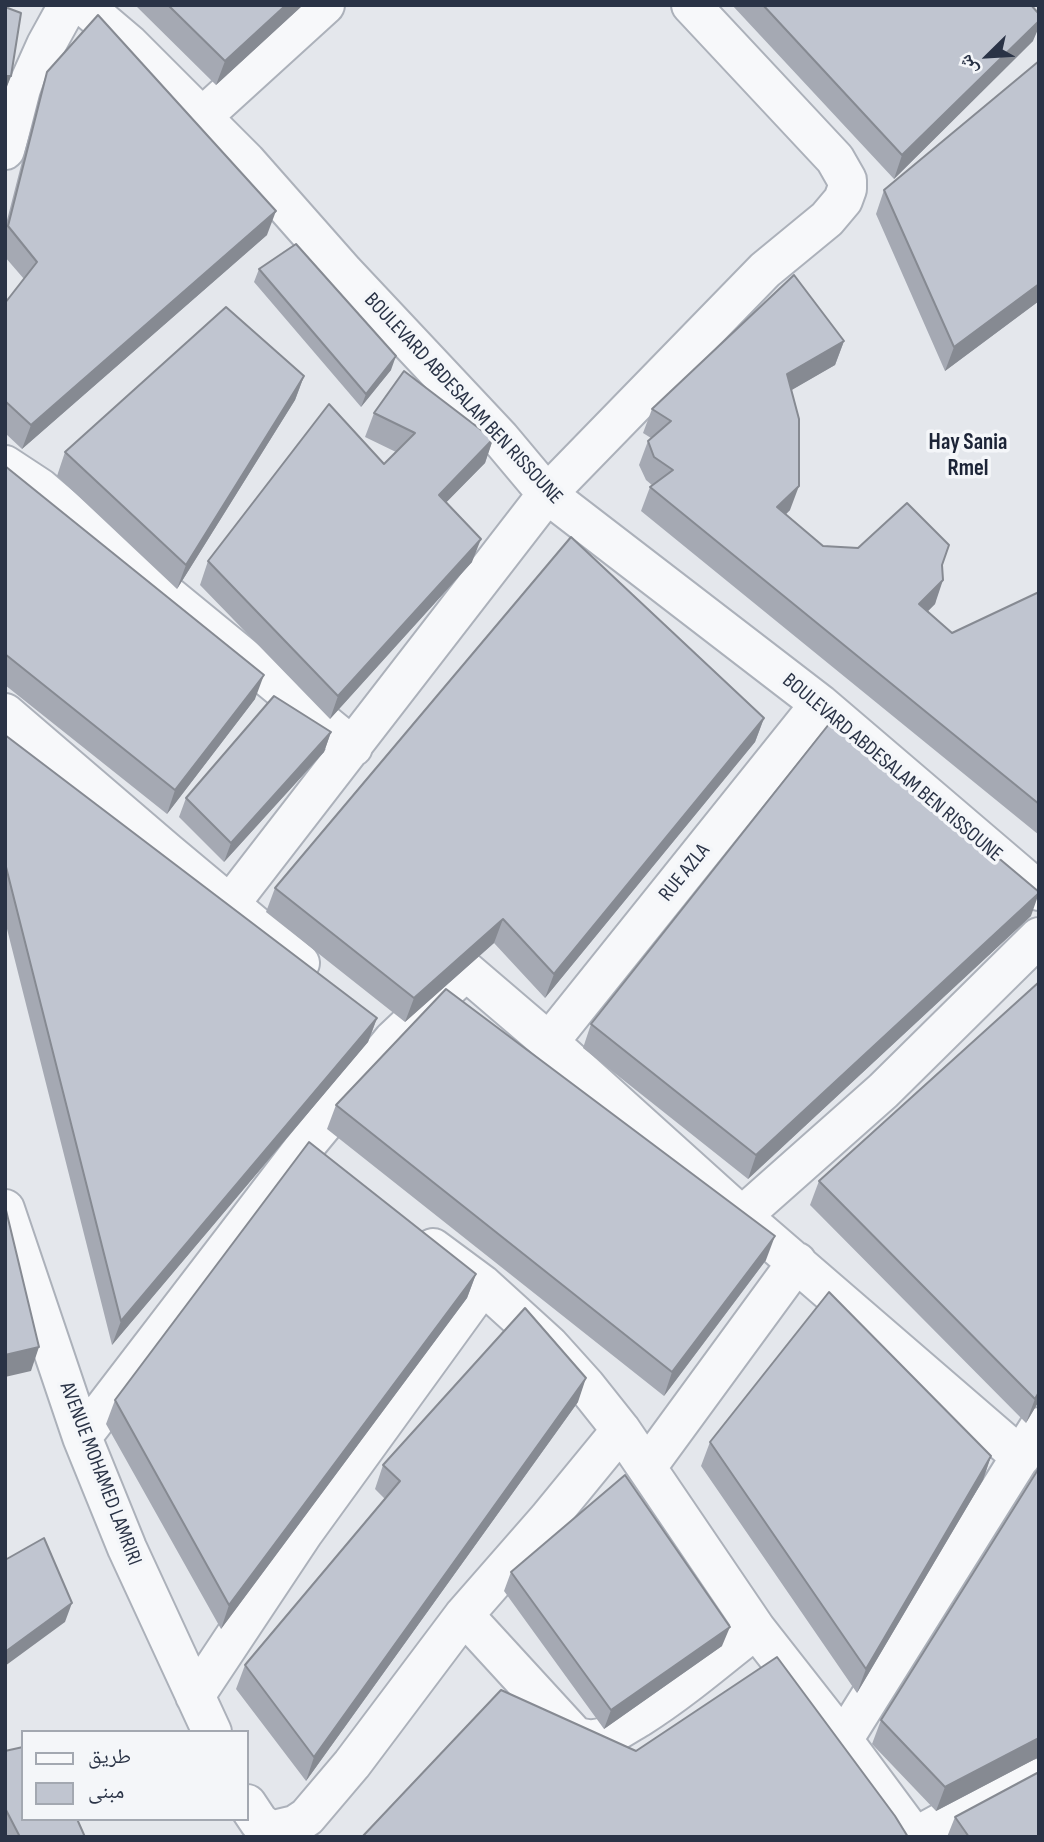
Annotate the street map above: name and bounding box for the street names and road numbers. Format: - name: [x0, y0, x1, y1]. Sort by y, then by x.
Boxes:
- street label: BOULEVARD ABDESALAM BEN RISSOUNE: [358, 288, 568, 510]
- street label: BOULEVARD ABDESALAM BEN RISSOUNE: [777, 669, 1007, 867]
- street label: RUE AZLA: [654, 839, 716, 907]
- street label: AVENUE MOHAMED LAMRIRI: [53, 1379, 147, 1569]

